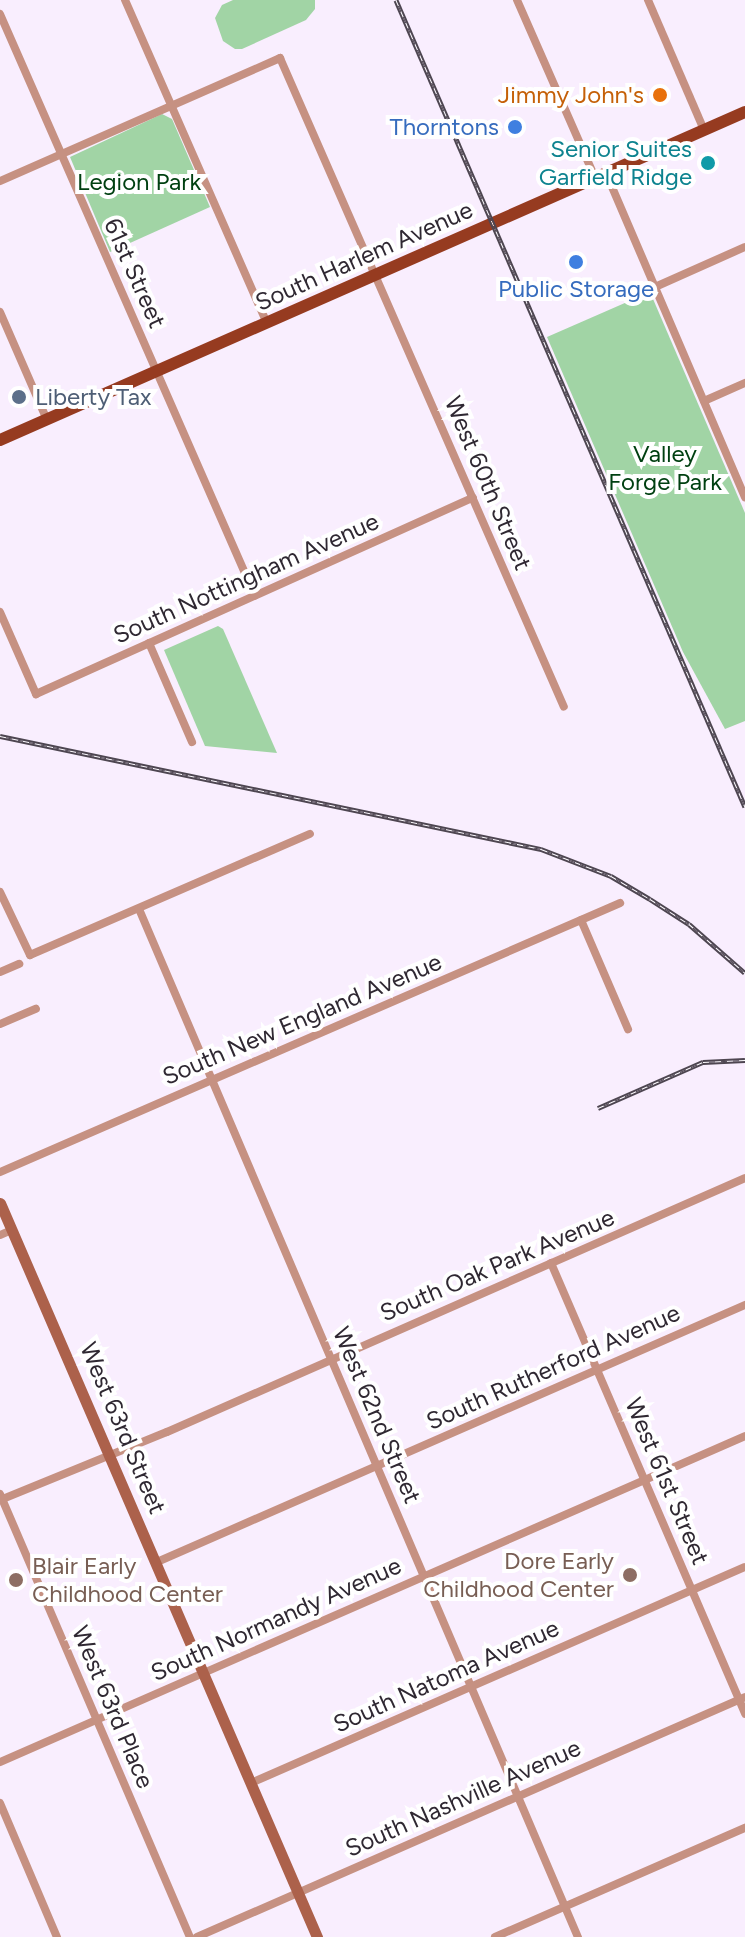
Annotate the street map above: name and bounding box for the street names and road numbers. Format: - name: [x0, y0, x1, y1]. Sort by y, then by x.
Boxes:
- street label: South Harlem Avenue: [251, 195, 477, 317]
- street label: 61st Street: [98, 214, 172, 332]
- street label: West 60th Street: [438, 392, 538, 574]
- street label: South Nottingham Avenue: [109, 506, 383, 650]
- street label: South New England Avenue: [158, 947, 446, 1091]
- street label: South Oak Park Avenue: [376, 1203, 618, 1327]
- street label: South Rutherford Avenue: [422, 1298, 684, 1436]
- street label: West 62nd Street: [327, 1322, 427, 1508]
- street label: West 63rd Street: [74, 1338, 172, 1518]
- street label: West 61st Street: [619, 1393, 715, 1569]
- street label: South Normandy Avenue: [146, 1551, 406, 1687]
- street label: South Natoma Avenue: [329, 1613, 563, 1739]
- street label: West 63rd Place: [66, 1621, 160, 1793]
- street label: South Nashville Avenue: [341, 1733, 585, 1863]

